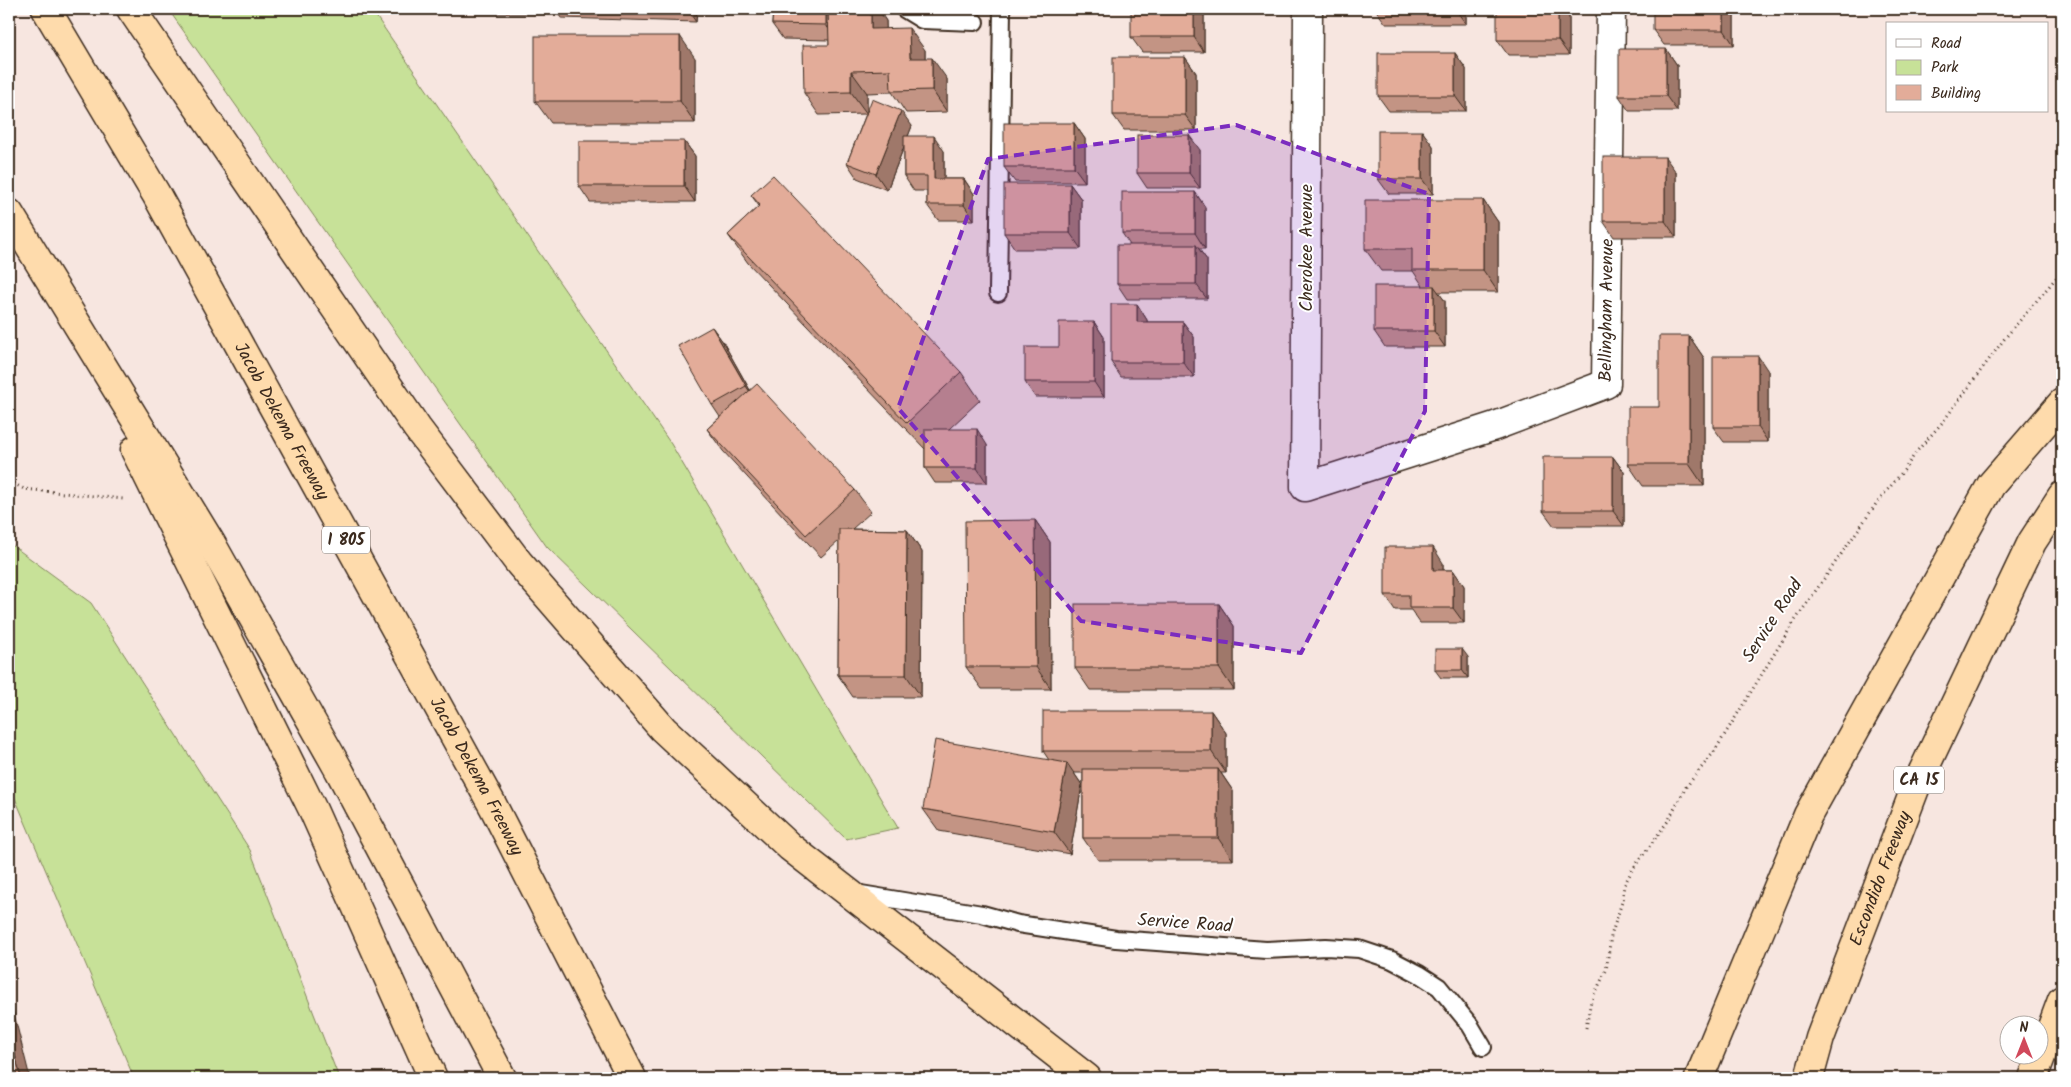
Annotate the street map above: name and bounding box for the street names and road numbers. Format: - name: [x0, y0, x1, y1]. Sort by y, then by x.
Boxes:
- street label: Cherokee Avenue: [1293, 184, 1322, 312]
- street label: Bellingham Avenue: [1592, 238, 1622, 382]
- street label: Jacob Dekema Freeway: [226, 337, 337, 506]
- road number: I 805: [322, 526, 370, 554]
- street label: Service Road: [1735, 572, 1812, 669]
- street label: Jacob Dekema Freeway: [421, 692, 531, 862]
- road number: CA 15: [1894, 766, 1944, 794]
- street label: Escondido Freeway: [1842, 807, 1920, 950]
- street label: Service Road: [1137, 906, 1234, 942]

